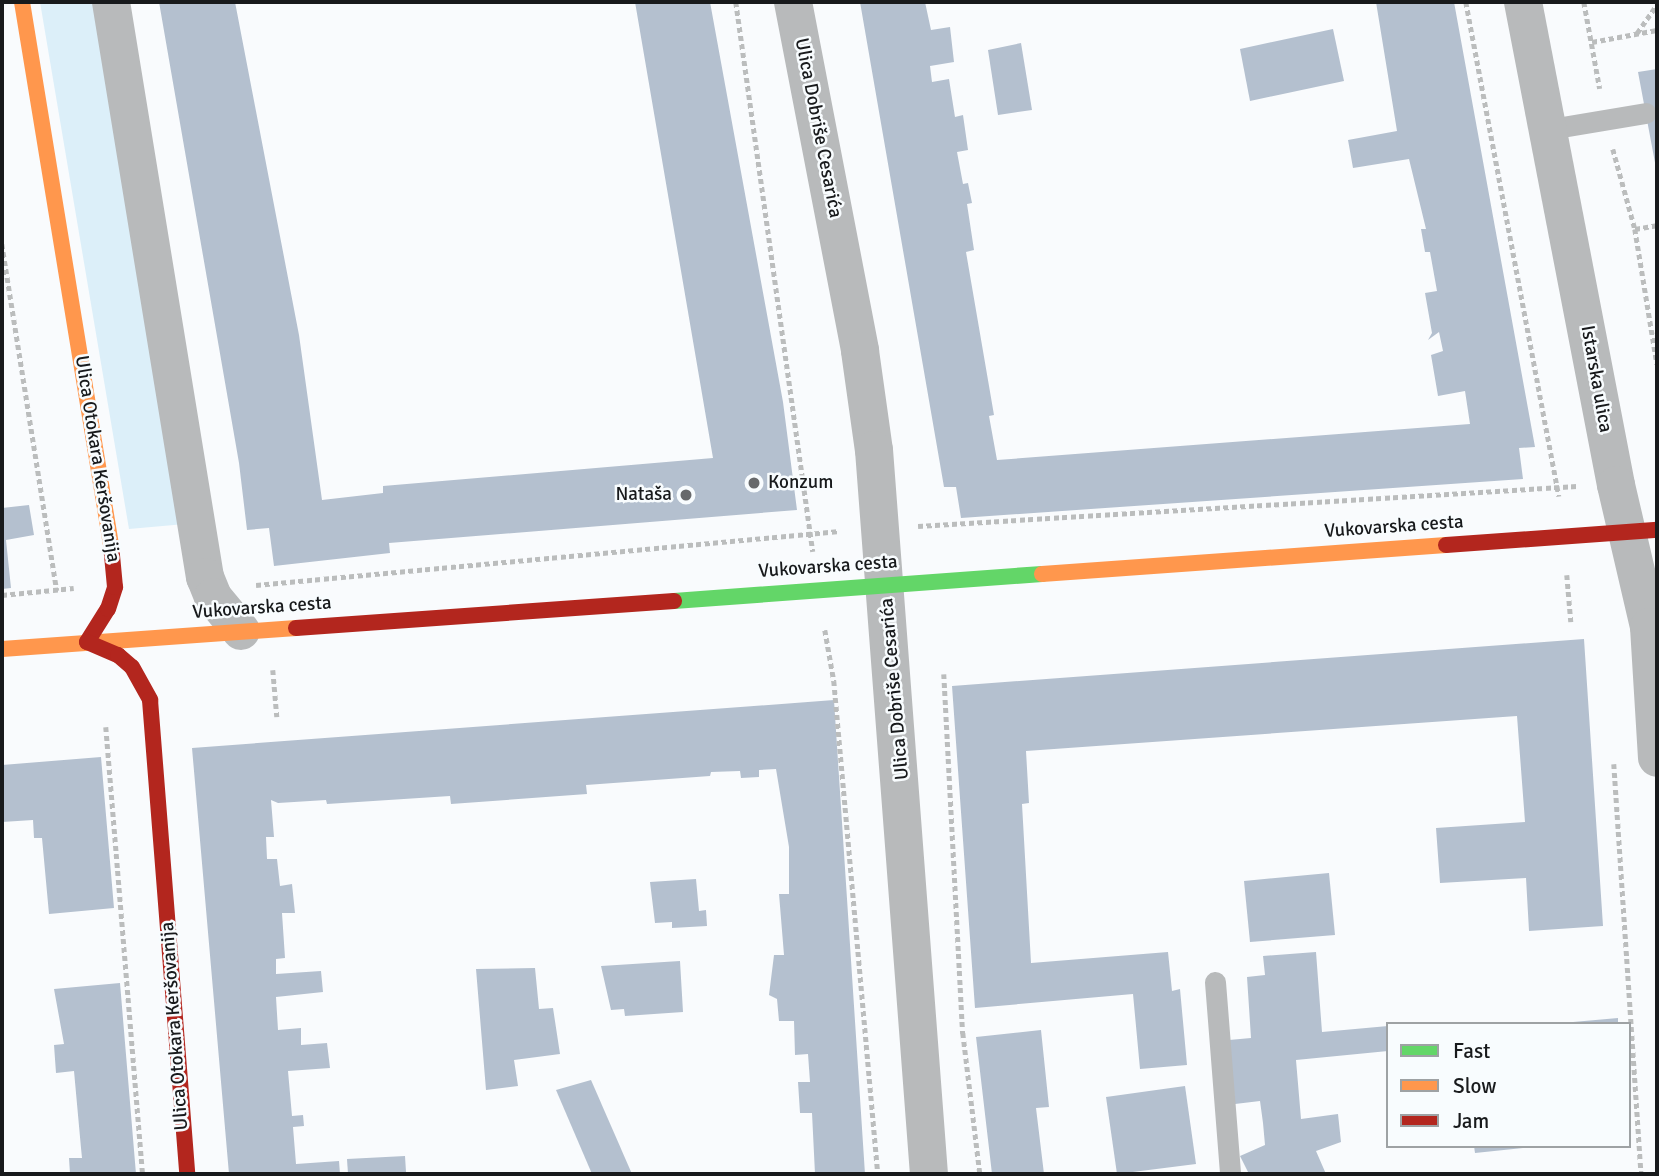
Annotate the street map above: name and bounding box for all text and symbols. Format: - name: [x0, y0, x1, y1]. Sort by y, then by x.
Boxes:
- street label: Ulica Dobriše Cesarića: [789, 36, 847, 220]
- street label: Istarska ulica: [1575, 324, 1617, 434]
- street label: Ulica Otokara Keršovanija: [69, 354, 125, 564]
- place label: Konzum: [768, 472, 833, 494]
- marker: Konzum: [746, 475, 762, 491]
- place label: Nataša: [615, 484, 672, 506]
- marker: Nataša: [678, 487, 694, 503]
- street label: Vukovarska cesta: [1324, 511, 1464, 543]
- street label: Vukovarska cesta: [758, 551, 898, 583]
- street label: Vukovarska cesta: [192, 592, 332, 624]
- street label: Ulica Dobriše Cesarića: [876, 597, 914, 781]
- street label: Ulica Otokara Keršovanija: [156, 921, 194, 1131]
- legend: [1386, 1022, 1631, 1148]
- text: Fast: [1453, 1038, 1490, 1064]
- text: Slow: [1453, 1073, 1497, 1099]
- text: Jam: [1453, 1108, 1489, 1134]

